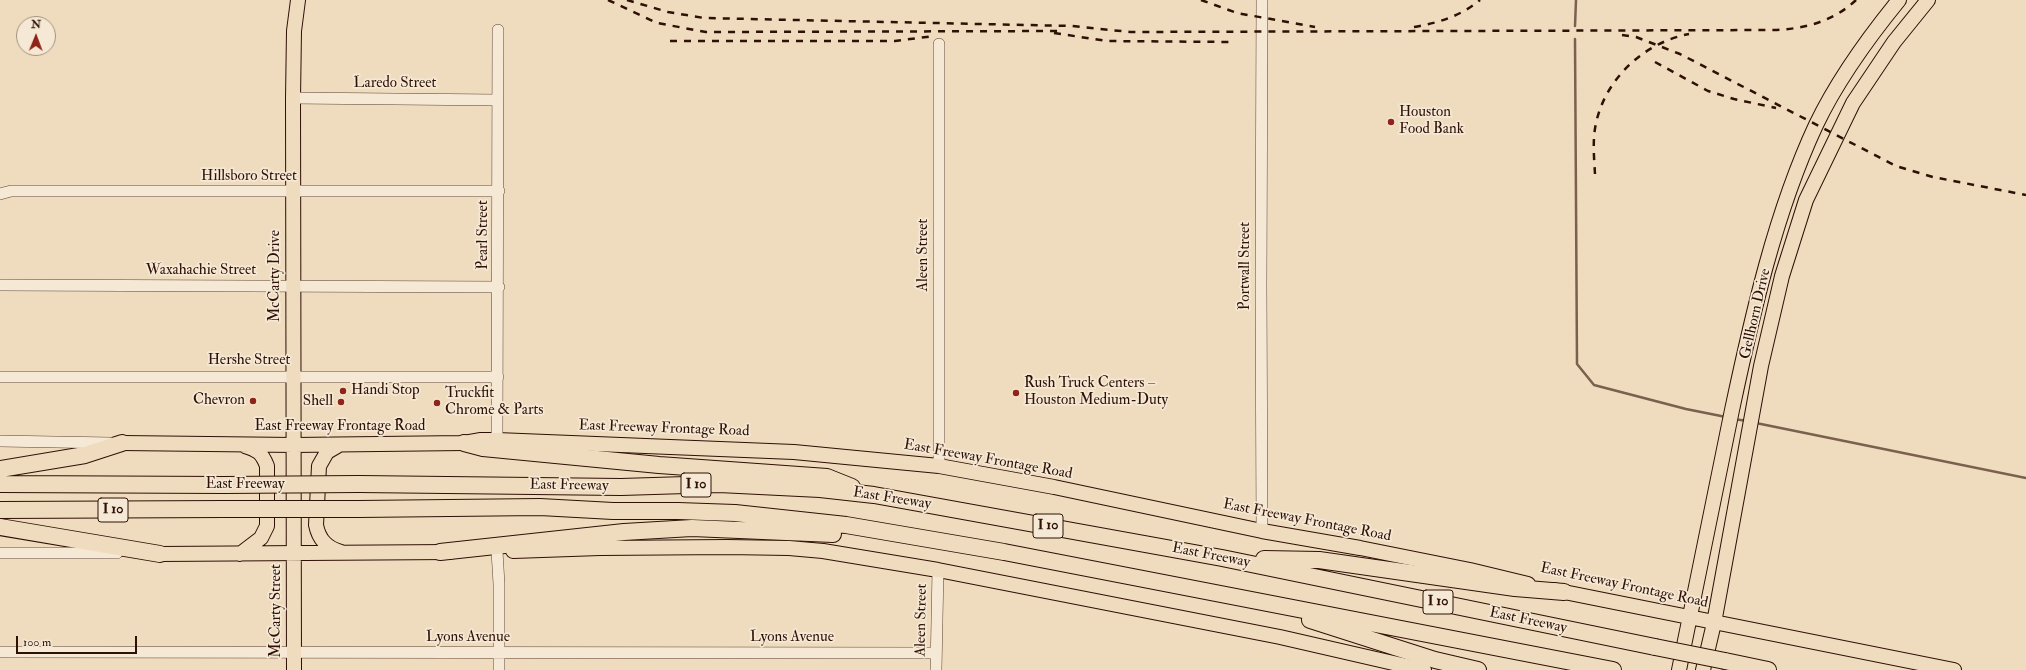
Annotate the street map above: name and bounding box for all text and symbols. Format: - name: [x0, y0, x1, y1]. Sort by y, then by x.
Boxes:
- north arrow: [16, 16, 56, 56]
- text: N: [31, 18, 41, 31]
- street label: Laredo Street: [354, 75, 436, 93]
- place label: Houston Food Bank: [1399, 104, 1464, 139]
- marker: Houston Food Bank: [1386, 117, 1396, 127]
- street label: Hillsboro Street: [201, 168, 297, 186]
- street label: Pearl Street: [475, 200, 493, 270]
- street label: Aleen Street: [915, 219, 933, 291]
- street label: Portwall Street: [1237, 222, 1255, 310]
- street label: McCarty Drive: [267, 230, 285, 322]
- street label: Waxahachie Street: [146, 262, 256, 280]
- street label: Gellhorn Drive: [1737, 267, 1775, 361]
- street label: Hershe Street: [208, 352, 290, 370]
- place label: Rush Truck Centers – Houston Medium-Duty: [1024, 375, 1168, 410]
- place label: Handi Stop: [351, 382, 420, 400]
- place label: Truckfit Chrome & Parts: [445, 385, 544, 420]
- marker: Handi Stop: [338, 386, 348, 396]
- marker: Rush Truck Centers – Houston Medium-Duty: [1011, 388, 1021, 398]
- place label: Chevron: [193, 392, 245, 410]
- place label: Shell: [303, 393, 333, 411]
- marker: Chevron: [248, 396, 258, 406]
- marker: Shell: [336, 397, 346, 407]
- marker: Truckfit Chrome & Parts: [432, 398, 442, 408]
- street label: East Freeway Frontage Road: [578, 417, 750, 441]
- street label: East Freeway Frontage Road: [255, 418, 425, 436]
- street label: East Freeway Frontage Road: [902, 436, 1074, 484]
- road number: I 10: [681, 473, 711, 497]
- street label: East Freeway: [205, 476, 285, 494]
- street label: East Freeway: [529, 476, 609, 496]
- street label: East Freeway: [852, 484, 932, 514]
- street label: East Freeway Frontage Road: [1221, 496, 1393, 546]
- road number: I 10: [98, 498, 128, 522]
- road number: I 10: [1033, 514, 1063, 538]
- street label: East Freeway: [1170, 540, 1252, 572]
- street label: East Freeway Frontage Road: [1539, 559, 1709, 613]
- street label: McCarty Street: [268, 564, 286, 658]
- street label: Aleen Street: [912, 583, 932, 657]
- road number: I 10: [1423, 590, 1453, 614]
- street label: East Freeway: [1487, 604, 1569, 638]
- scale bar: [18, 628, 139, 654]
- street label: Lyons Avenue: [426, 629, 510, 647]
- street label: Lyons Avenue: [750, 629, 834, 647]
- text: 100 m: [23, 635, 51, 650]

